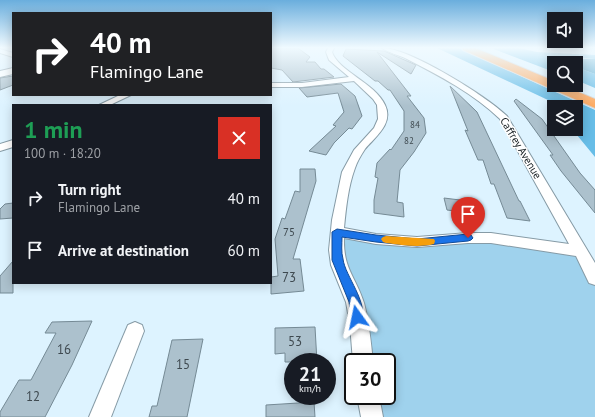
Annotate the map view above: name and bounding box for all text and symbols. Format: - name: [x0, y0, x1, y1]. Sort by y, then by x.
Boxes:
- map controls: [547, 12, 583, 136]
- button: sound: [547, 12, 583, 48]
- text: 40 m: [90, 24, 151, 61]
- icon: right: [24, 28, 76, 80]
- button: search: [547, 56, 583, 92]
- text: Flamingo Lane: [90, 60, 204, 83]
- button: layers: [547, 100, 583, 136]
- text: 1 min: [24, 114, 83, 145]
- street label: Caffrey Avenue: [497, 115, 545, 182]
- button: close: [218, 117, 260, 159]
- house number: 84: [410, 119, 420, 130]
- house number: 82: [404, 135, 414, 146]
- text: 100 m · 18:20: [24, 145, 101, 162]
- text: Turn right: [58, 180, 121, 199]
- icon: right: [24, 187, 46, 209]
- text: 40 m: [227, 189, 260, 208]
- pin: [451, 197, 485, 238]
- text: Flamingo Lane: [58, 199, 140, 216]
- icon: arrive: [457, 203, 479, 225]
- house number: 75: [283, 225, 295, 239]
- icon: arrive: [24, 239, 46, 261]
- text: Arrive at destination: [58, 241, 189, 260]
- text: 60 m: [227, 241, 260, 260]
- house number: 73: [282, 269, 296, 286]
- position arrow: [336, 296, 378, 338]
- house number: 53: [288, 333, 302, 350]
- house number: 16: [57, 341, 71, 358]
- speed limit sign: 30: [344, 353, 396, 405]
- house number: 15: [176, 356, 190, 373]
- text: 21: [299, 361, 321, 387]
- text: km/h: [299, 382, 321, 395]
- house number: 12: [26, 388, 40, 405]

